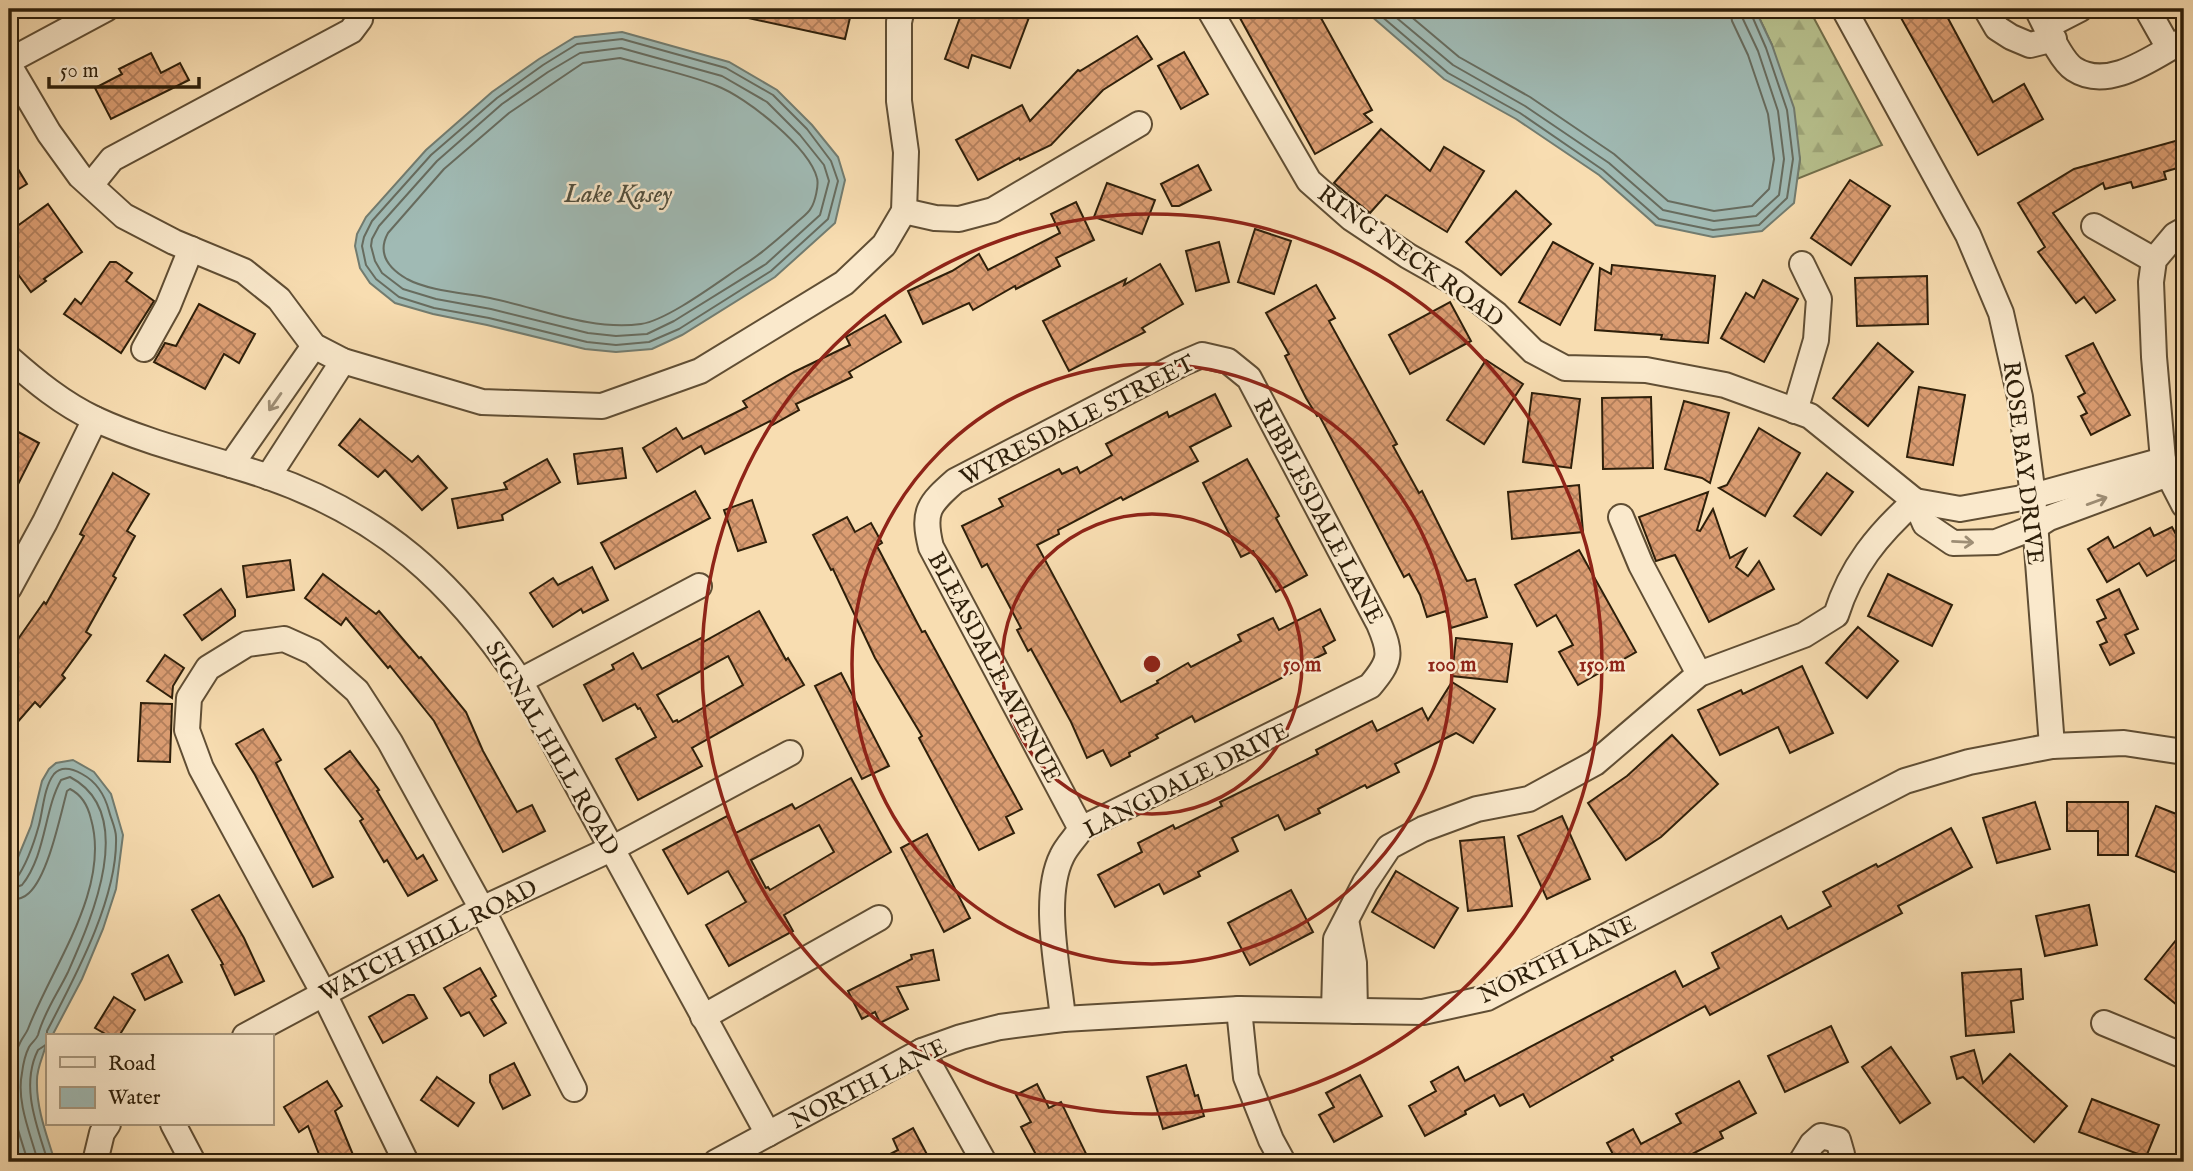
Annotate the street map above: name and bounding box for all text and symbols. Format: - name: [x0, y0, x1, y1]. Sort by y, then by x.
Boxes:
- scale bar: [49, 46, 200, 90]
- text: 50 m: [60, 58, 99, 85]
- water label: Lake Kasey: [563, 178, 672, 211]
- street label: RING NECK ROAD: [1311, 179, 1509, 335]
- street label: WYRESDALE STREET: [955, 348, 1201, 494]
- street label: ROSE BAY DRIVE: [1995, 360, 2050, 567]
- one-way arrow: [268, 392, 282, 411]
- street label: RIBBLESDALE LANE: [1245, 394, 1390, 630]
- one-way arrow: [2086, 493, 2108, 506]
- one-way arrow: [1951, 535, 1974, 548]
- street label: BLEASDALE AVENUE: [920, 547, 1068, 789]
- street label: SIGNAL HILL ROAD: [478, 636, 626, 862]
- centre of rings: [1140, 652, 1164, 676]
- text: 50 m: [1283, 652, 1322, 679]
- text: 100 m: [1427, 652, 1477, 679]
- text: 150 m: [1579, 652, 1626, 679]
- street label: LANGDALE DRIVE: [1079, 716, 1295, 847]
- street label: WATCH HILL ROAD: [314, 873, 543, 1010]
- street label: NORTH LANE: [1474, 909, 1642, 1012]
- street label: NORTH LANE: [785, 1032, 952, 1137]
- legend: [46, 1034, 273, 1126]
- text: Road: [108, 1051, 156, 1078]
- text: Water: [108, 1085, 161, 1112]

